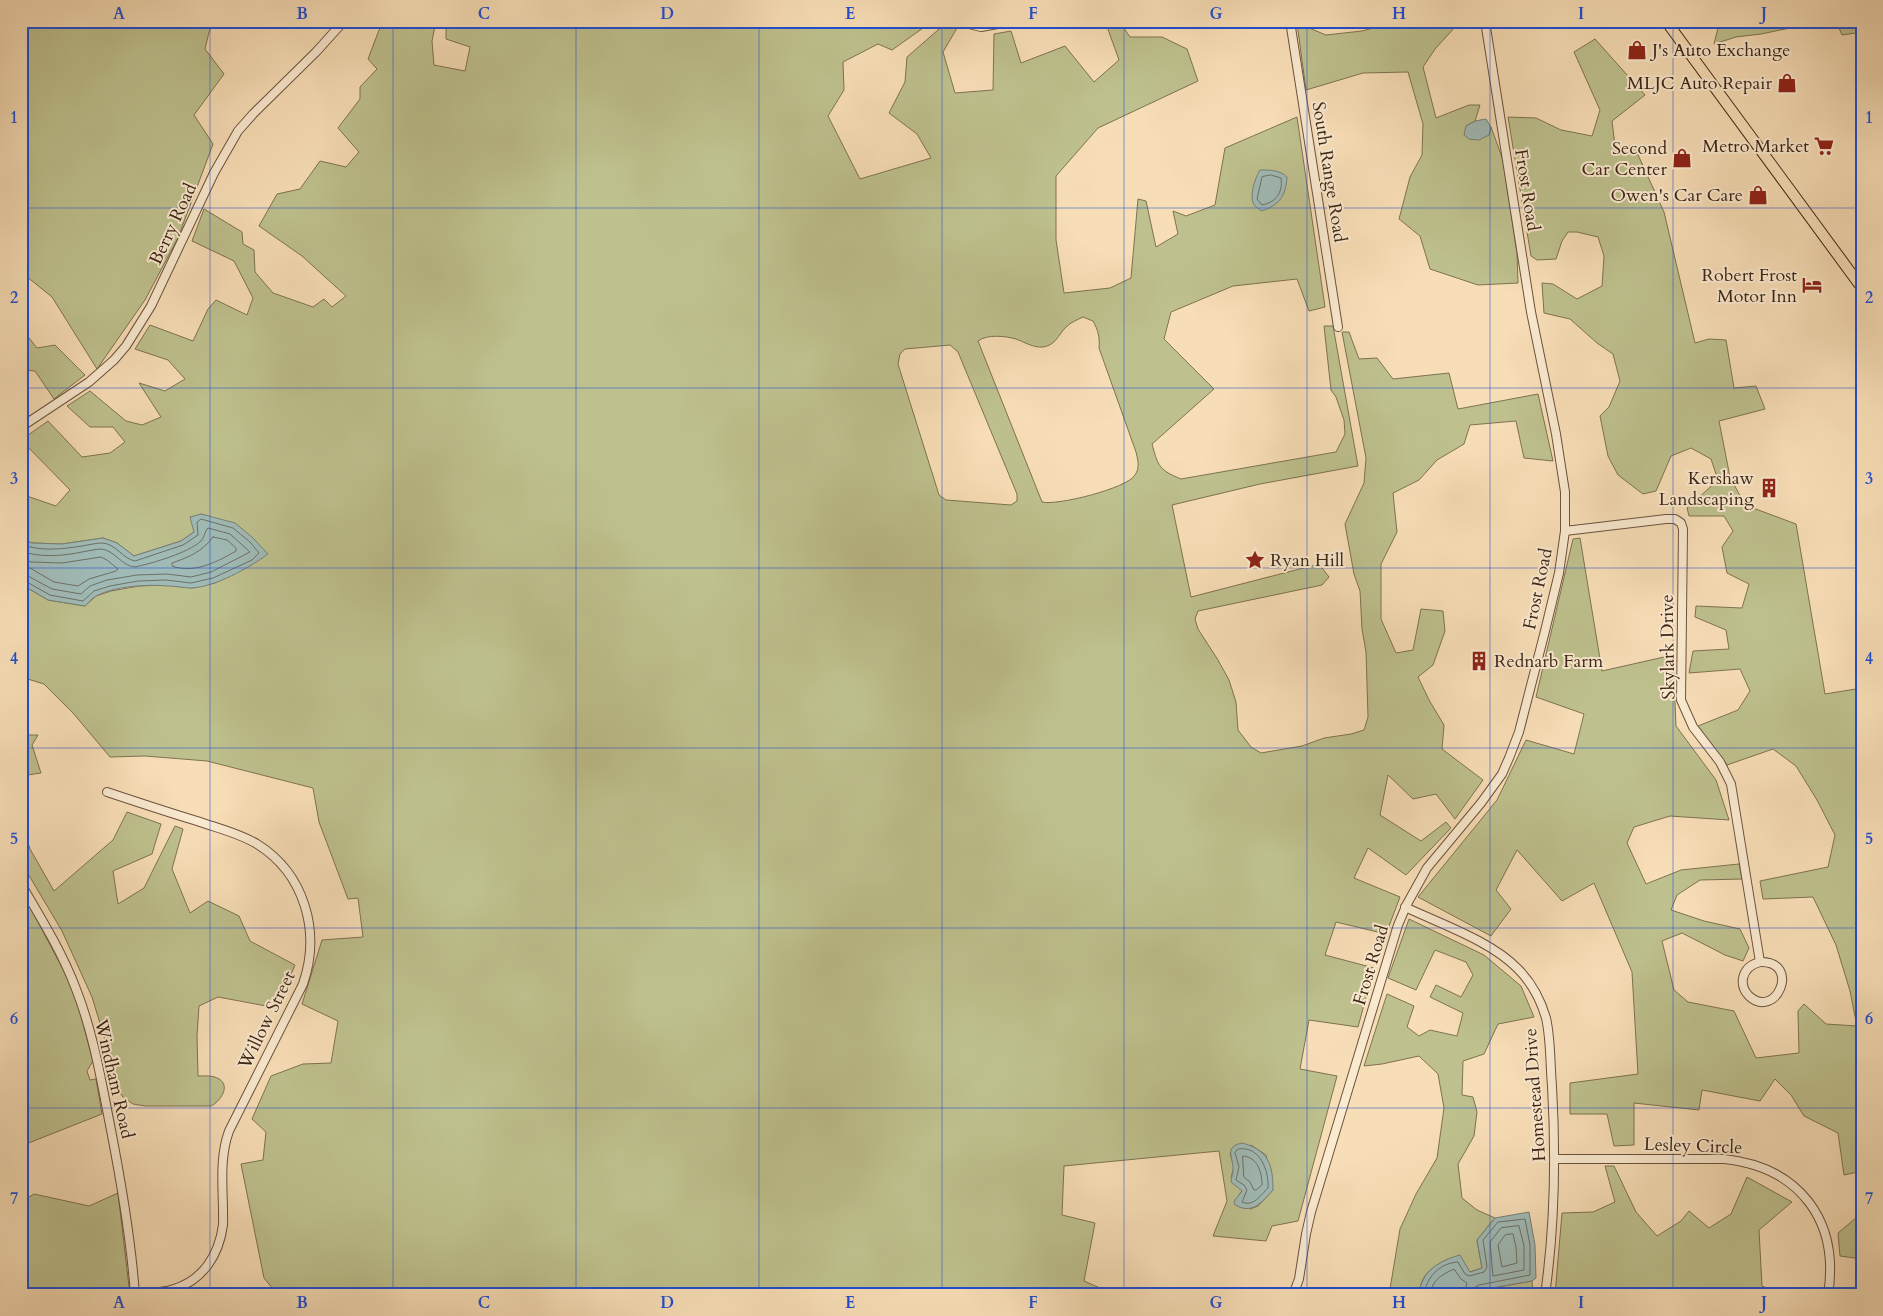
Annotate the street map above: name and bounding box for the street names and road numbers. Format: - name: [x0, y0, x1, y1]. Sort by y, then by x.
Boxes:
- street label: South Range Road: [1306, 100, 1353, 245]
- street label: Frost Road: [1508, 147, 1546, 233]
- street label: Berry Road: [143, 179, 203, 269]
- street label: Frost Road: [1517, 546, 1559, 632]
- street label: Skylark Drive: [1655, 594, 1681, 700]
- street label: Frost Road: [1347, 921, 1395, 1008]
- street label: Willow Street: [232, 966, 302, 1074]
- street label: Windham Road: [88, 1016, 140, 1142]
- street label: Homestead Drive: [1518, 1027, 1552, 1163]
- street label: Lesley Circle: [1643, 1132, 1743, 1160]

